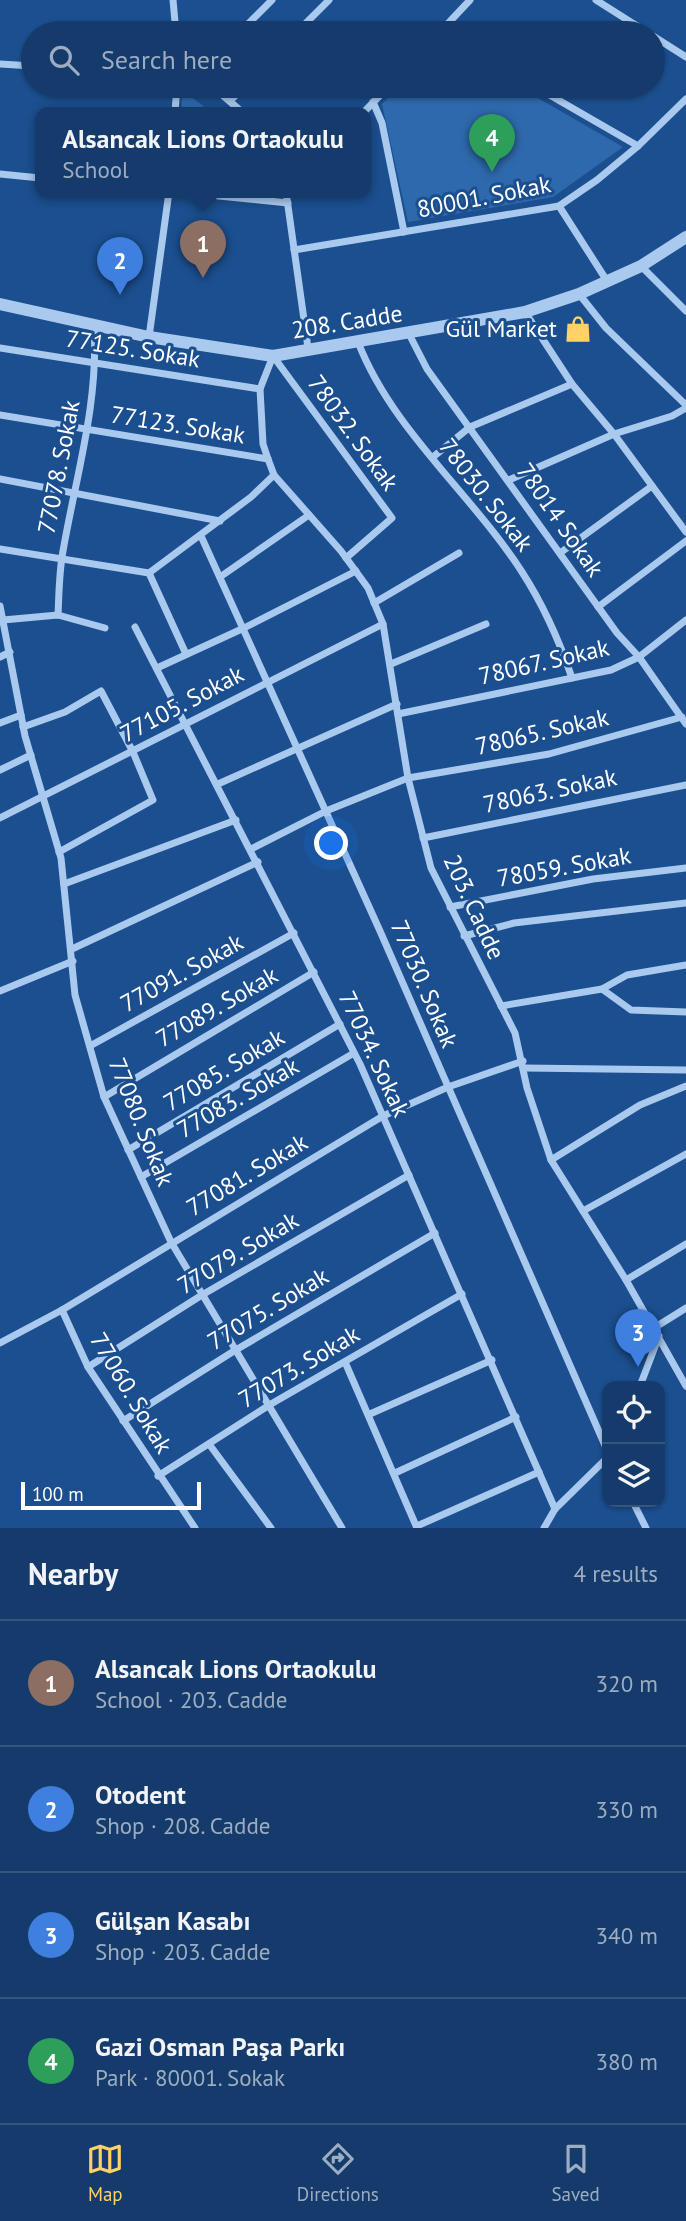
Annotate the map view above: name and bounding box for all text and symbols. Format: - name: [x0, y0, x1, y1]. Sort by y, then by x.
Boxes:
- search box: [21, 21, 665, 98]
- icon: search: [45, 41, 83, 79]
- text: Search here: [101, 43, 232, 76]
- popup: [35, 107, 371, 198]
- pin: 4: [469, 114, 515, 172]
- text: Alsancak Lions Ortaokulu: [62, 122, 344, 155]
- text: School: [62, 155, 129, 184]
- street label: 80001. Sokak: [414, 168, 554, 225]
- pin: 1: [180, 220, 226, 278]
- pin: 2: [97, 237, 143, 295]
- street label: 208. Cadde: [289, 297, 405, 346]
- place label: Gül Market: [445, 313, 557, 344]
- shop icon: Gül Market: [563, 314, 593, 344]
- street label: 77125. Sokak: [64, 323, 203, 374]
- street label: 78032. Sokak: [301, 369, 406, 497]
- street label: 77078. Sokak: [30, 397, 87, 536]
- street label: 77123. Sokak: [109, 399, 248, 450]
- street label: 78030. Sokak: [432, 432, 541, 558]
- street label: 78014 Sokak: [510, 457, 611, 583]
- street label: 78067. Sokak: [476, 631, 613, 692]
- street label: 77105. Sokak: [115, 658, 249, 749]
- street label: 78065. Sokak: [472, 701, 612, 762]
- street label: 78063. Sokak: [480, 761, 620, 820]
- your location: [314, 826, 348, 860]
- street label: 78059. Sokak: [494, 839, 634, 894]
- street label: 203. Cadde: [437, 849, 512, 964]
- street label: 77030. Sokak: [384, 915, 465, 1053]
- street label: 77091. Sokak: [115, 926, 249, 1019]
- street label: 77089. Sokak: [150, 959, 284, 1054]
- street label: 77034. Sokak: [332, 986, 417, 1122]
- street label: 77085. Sokak: [158, 1021, 290, 1118]
- street label: 77083. Sokak: [171, 1050, 305, 1145]
- street label: 77080. Sokak: [102, 1053, 181, 1191]
- street label: 77081. Sokak: [181, 1126, 313, 1223]
- street label: 77079. Sokak: [172, 1204, 304, 1301]
- street label: 77075. Sokak: [202, 1260, 334, 1357]
- pin: 3: [615, 1309, 661, 1367]
- street label: 77073. Sokak: [233, 1318, 365, 1415]
- street label: 77060. Sokak: [83, 1327, 180, 1459]
- map controls: [602, 1381, 665, 1507]
- button: locate: [602, 1381, 665, 1444]
- button: layers: [602, 1444, 665, 1507]
- scale bar: [21, 1479, 201, 1511]
- text: 100 m: [32, 1482, 84, 1506]
- text: Nearby: [28, 1554, 118, 1593]
- text: 4 results: [574, 1559, 658, 1588]
- text: Alsancak Lions Ortaokulu: [95, 1652, 376, 1685]
- text: 1: [44, 1669, 58, 1698]
- text: 320 m: [596, 1669, 658, 1698]
- text: School · 203. Cadde: [95, 1685, 287, 1714]
- text: Otodent: [95, 1778, 186, 1811]
- text: 2: [44, 1795, 58, 1824]
- text: 330 m: [596, 1795, 658, 1824]
- text: Shop · 208. Cadde: [95, 1811, 270, 1840]
- text: Gülşan Kasabı: [95, 1904, 250, 1937]
- text: 3: [44, 1921, 58, 1950]
- text: 340 m: [596, 1921, 658, 1950]
- text: Shop · 203. Cadde: [95, 1937, 270, 1966]
- text: Gazi Osman Paşa Parkı: [95, 2030, 345, 2063]
- text: 4: [44, 2047, 58, 2076]
- text: 380 m: [596, 2047, 658, 2076]
- text: Park · 80001. Sokak: [95, 2063, 285, 2092]
- tab: Map: [86, 2140, 124, 2206]
- tab: Directions: [297, 2140, 379, 2206]
- tab: Saved: [551, 2140, 600, 2206]

